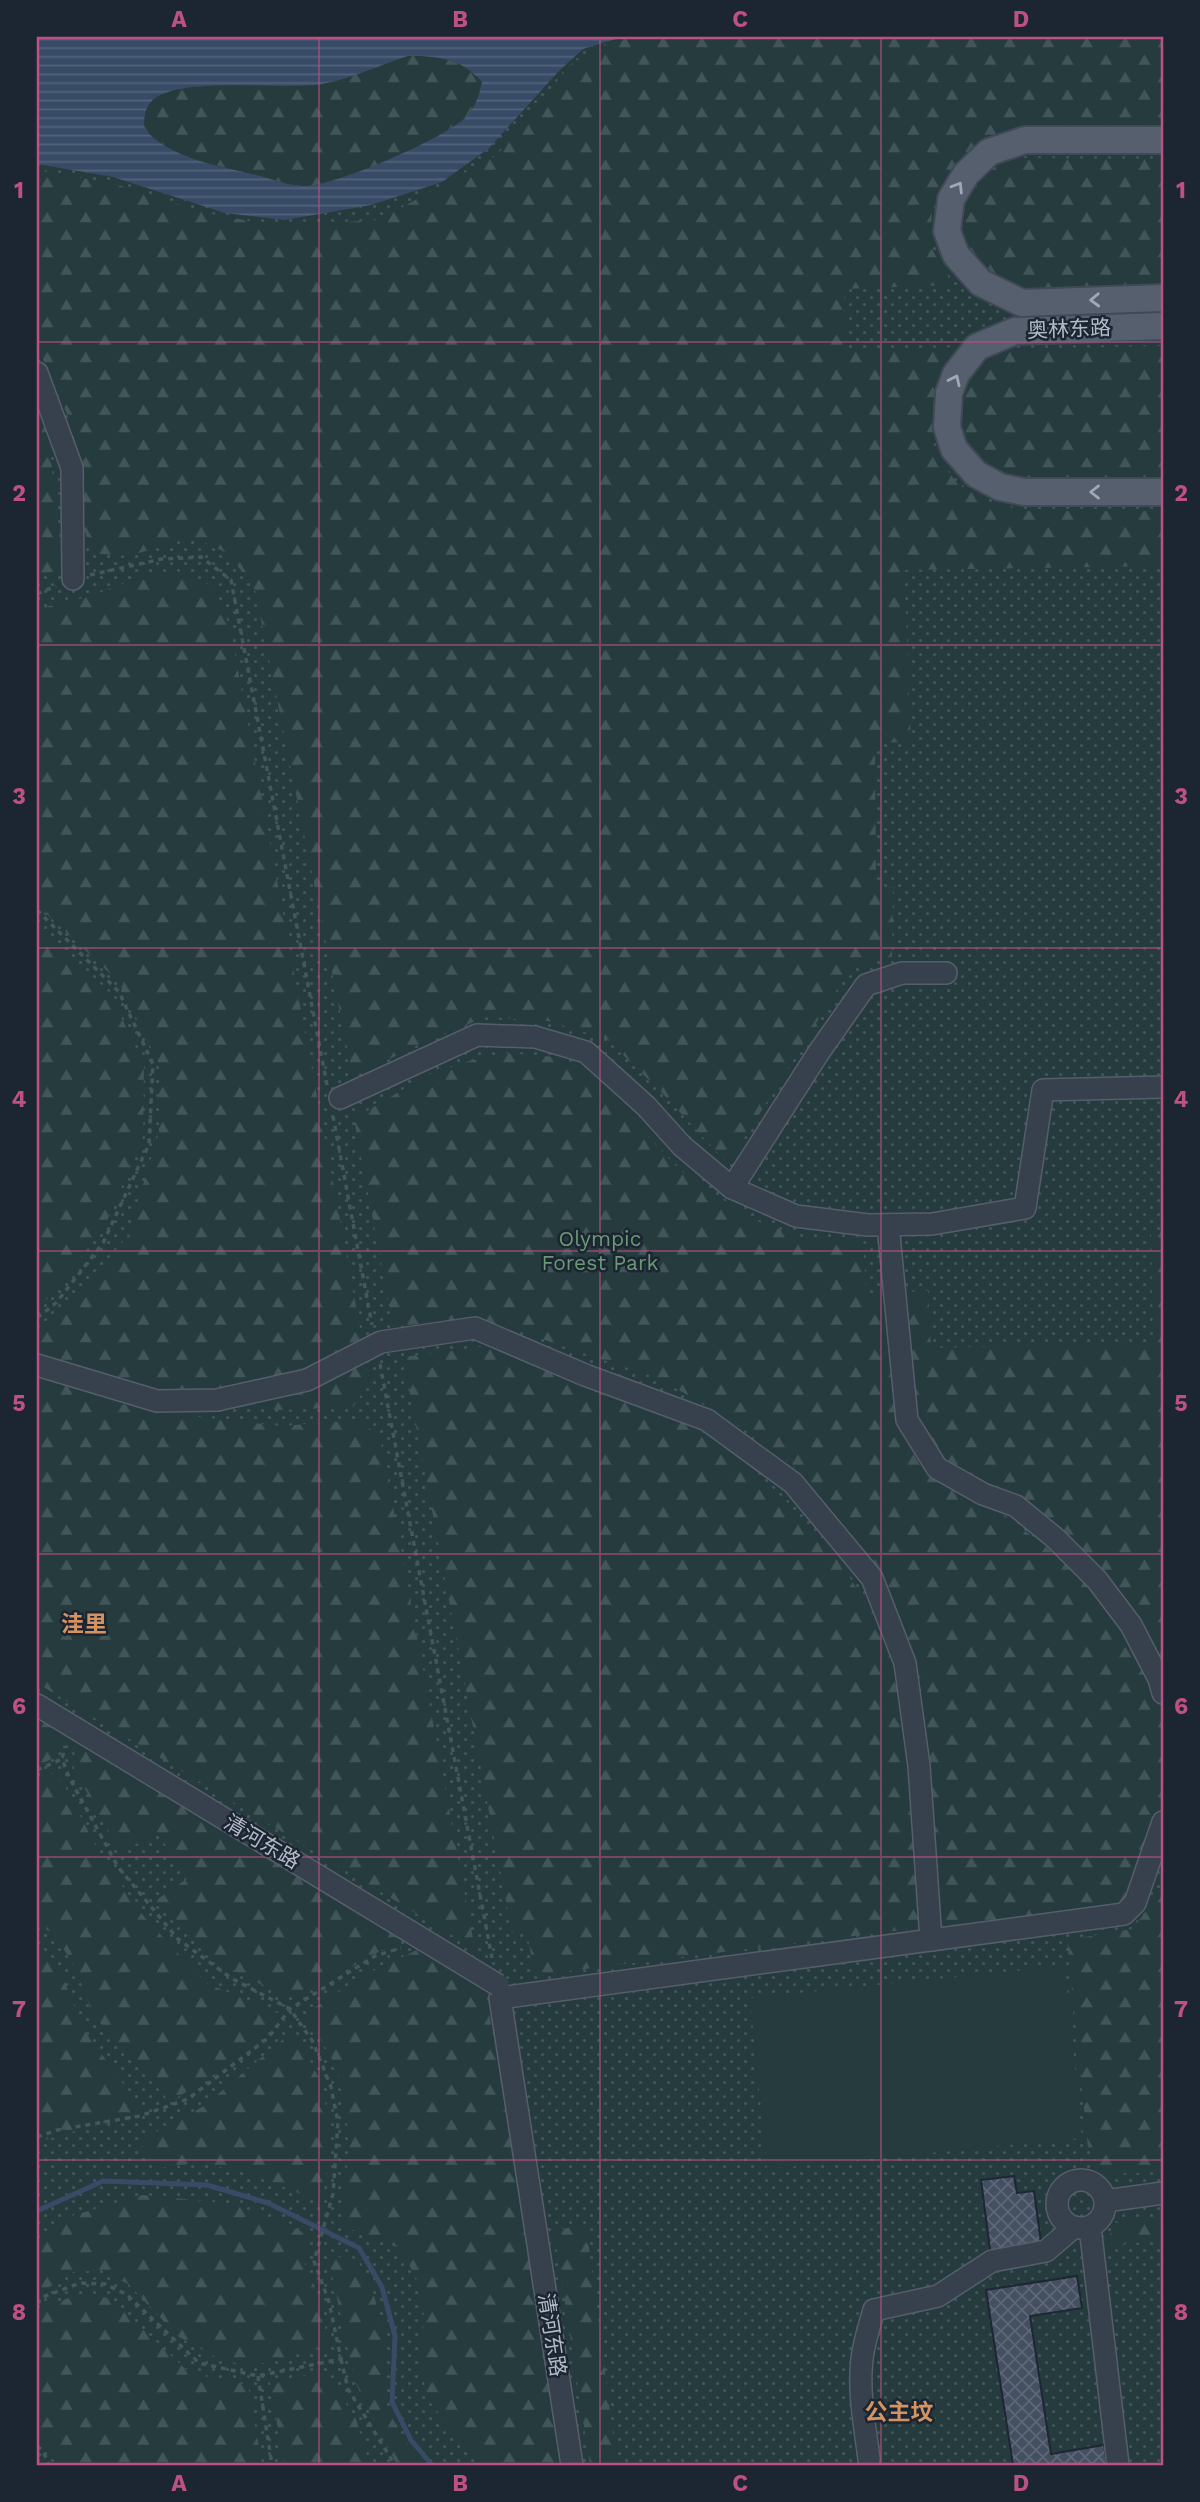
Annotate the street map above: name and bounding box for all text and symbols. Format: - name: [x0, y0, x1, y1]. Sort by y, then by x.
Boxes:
- text: A: [171, 6, 187, 33]
- text: B: [452, 6, 468, 33]
- text: C: [732, 6, 748, 33]
- text: D: [1013, 6, 1029, 33]
- text: 1: [14, 177, 24, 204]
- text: 1: [1176, 177, 1186, 204]
- one-way arrow: [949, 182, 962, 195]
- one-way arrow: [1089, 293, 1100, 308]
- street label: 奥林东路: [1027, 315, 1111, 342]
- one-way arrow: [947, 375, 961, 387]
- text: 2: [12, 480, 26, 507]
- text: 2: [1174, 480, 1188, 507]
- one-way arrow: [1089, 484, 1100, 500]
- text: 3: [12, 783, 26, 810]
- text: 3: [1174, 783, 1188, 810]
- text: 4: [12, 1086, 27, 1113]
- text: 4: [1174, 1086, 1189, 1113]
- park label: Olympic Forest Park: [542, 1226, 658, 1275]
- text: 5: [12, 1390, 26, 1417]
- text: 5: [1174, 1390, 1188, 1417]
- district label: 洼里: [61, 1611, 107, 1638]
- text: 6: [12, 1693, 26, 1720]
- text: 6: [1174, 1693, 1188, 1720]
- street label: 清河东路: [220, 1809, 305, 1874]
- text: 7: [12, 1996, 26, 2023]
- text: 7: [1174, 1996, 1188, 2023]
- street label: 清河东路: [534, 2291, 571, 2378]
- text: 8: [12, 2299, 26, 2326]
- text: 8: [1174, 2299, 1188, 2326]
- district label: 公主坟: [865, 2399, 934, 2426]
- text: A: [171, 2470, 187, 2497]
- text: B: [452, 2470, 468, 2497]
- text: C: [732, 2470, 748, 2497]
- text: D: [1013, 2470, 1029, 2497]

